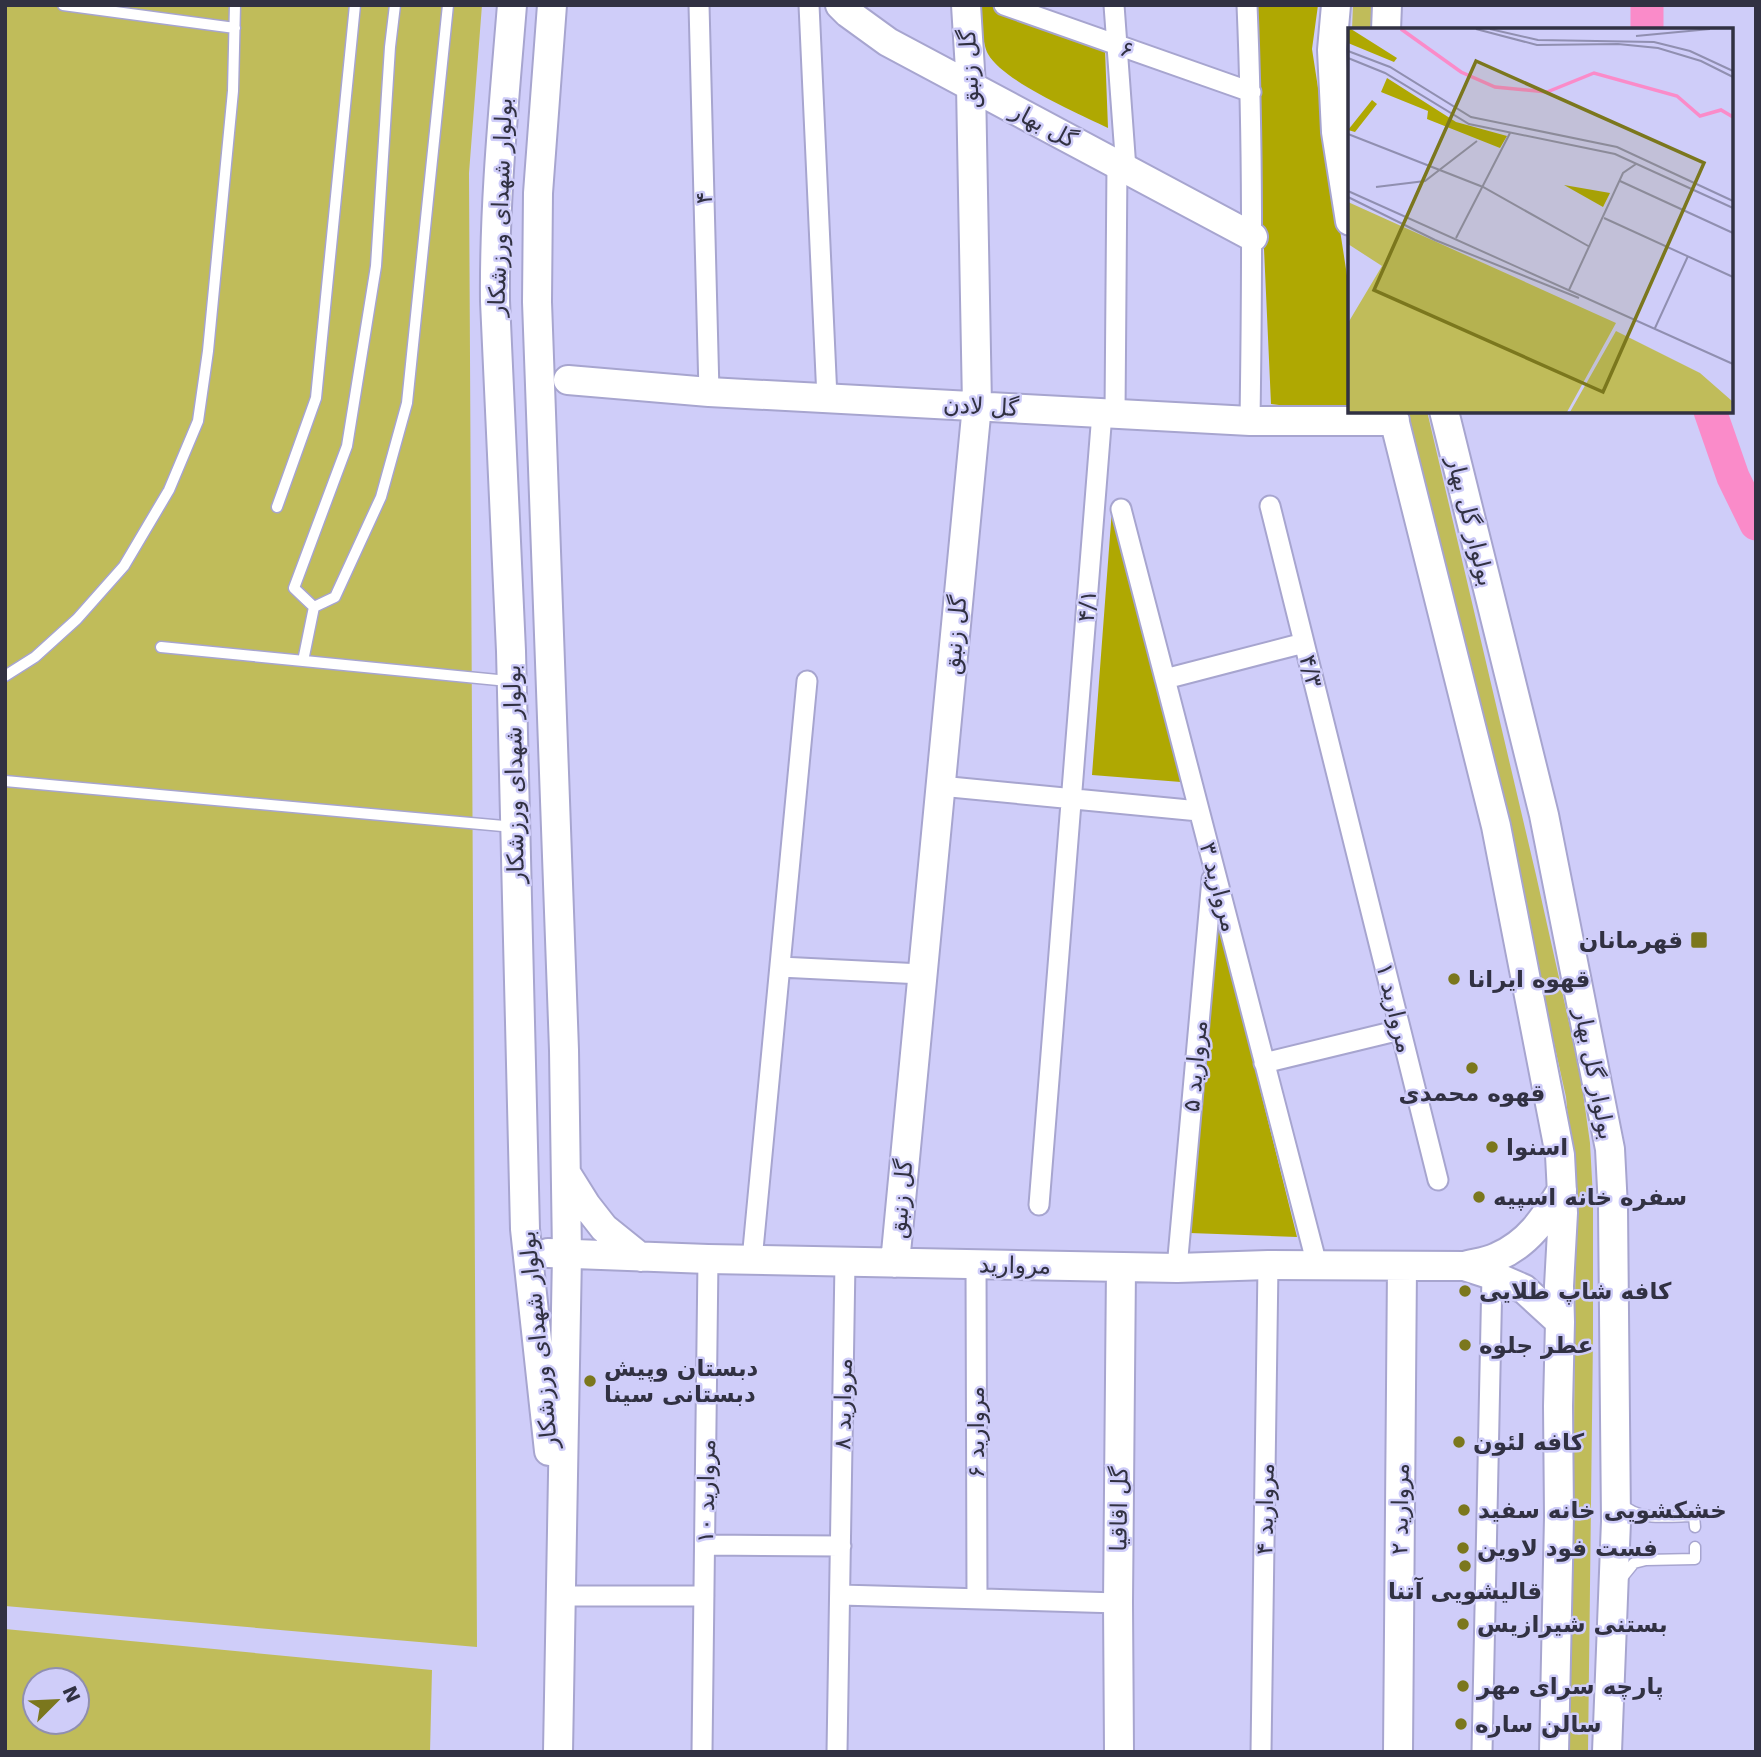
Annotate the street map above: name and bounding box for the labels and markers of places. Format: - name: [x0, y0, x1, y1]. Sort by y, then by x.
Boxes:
- place label: قهرمانان: [1579, 927, 1683, 954]
- marker: قهرمانان: [1689, 930, 1709, 950]
- place label: قهوه ایرانا: [1468, 966, 1590, 993]
- marker: قهوه ایرانا: [1446, 971, 1462, 987]
- marker: قهوه محمدی: [1464, 1060, 1480, 1076]
- place label: قهوه محمدی: [1399, 1080, 1545, 1107]
- place label: اسنوا: [1506, 1134, 1568, 1161]
- marker: اسنوا: [1484, 1139, 1500, 1155]
- place label: سفره خانه اسپیه: [1493, 1184, 1687, 1211]
- marker: سفره خانه اسپیه: [1471, 1189, 1487, 1205]
- place label: کافه شاپ طلایی: [1479, 1278, 1672, 1305]
- marker: کافه شاپ طلایی: [1457, 1283, 1473, 1299]
- place label: عطر جلوه: [1479, 1332, 1593, 1359]
- marker: عطر جلوه: [1457, 1337, 1473, 1353]
- place label: دبستان وپیش دبستانی سینا: [604, 1355, 759, 1407]
- marker: دبستان وپیش دبستانی سینا: [582, 1373, 598, 1389]
- place label: کافه لئون: [1473, 1429, 1585, 1456]
- marker: کافه لئون: [1451, 1434, 1467, 1450]
- place label: خشکشویی خانه سفید: [1478, 1497, 1727, 1524]
- marker: خشکشویی خانه سفید: [1456, 1502, 1472, 1518]
- place label: فست فود لاوین: [1477, 1535, 1658, 1562]
- marker: فست فود لاوین: [1455, 1540, 1471, 1556]
- marker: قالیشویی آتنا: [1457, 1558, 1473, 1574]
- place label: قالیشویی آتنا: [1388, 1576, 1542, 1605]
- place label: بستنی شیرازیس: [1477, 1611, 1668, 1638]
- marker: بستنی شیرازیس: [1455, 1616, 1471, 1632]
- place label: پارچه سرای مهر: [1476, 1673, 1664, 1700]
- marker: پارچه سرای مهر: [1455, 1678, 1471, 1694]
- place label: سالن ساره: [1475, 1711, 1602, 1738]
- marker: سالن ساره: [1453, 1716, 1469, 1732]

